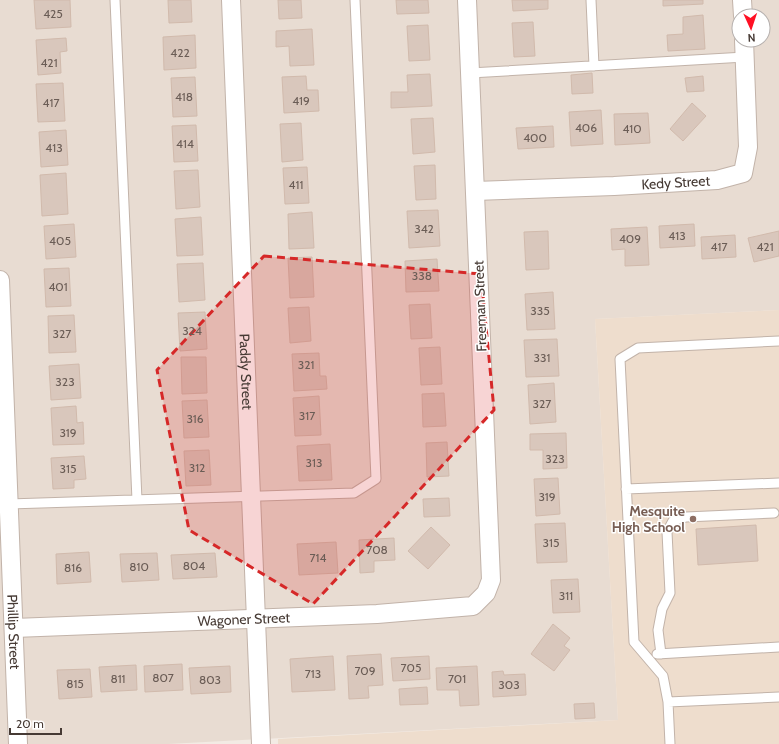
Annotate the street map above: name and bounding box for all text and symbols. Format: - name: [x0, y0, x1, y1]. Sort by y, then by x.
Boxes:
- house number: 425: [43, 6, 63, 21]
- north arrow: [731, 8, 771, 48]
- text: N: [747, 31, 756, 45]
- house number: 422: [170, 45, 190, 60]
- house number: 421: [40, 55, 58, 70]
- house number: 418: [175, 89, 193, 104]
- house number: 419: [292, 93, 310, 108]
- house number: 417: [43, 95, 59, 110]
- house number: 406: [575, 120, 597, 135]
- house number: 410: [622, 121, 642, 136]
- house number: 400: [523, 130, 547, 145]
- house number: 414: [176, 136, 194, 151]
- house number: 413: [45, 140, 63, 155]
- street label: Kedy Street: [641, 171, 711, 193]
- house number: 411: [289, 177, 303, 192]
- house number: 342: [414, 221, 434, 236]
- house number: 413: [668, 228, 686, 243]
- house number: 409: [619, 231, 641, 246]
- house number: 405: [49, 233, 71, 248]
- house number: 417: [711, 239, 727, 254]
- house number: 421: [756, 239, 774, 254]
- street label: Freeman Street: [469, 260, 491, 352]
- house number: 338: [412, 268, 432, 283]
- house number: 401: [48, 279, 68, 294]
- house number: 335: [530, 303, 550, 318]
- house number: 324: [182, 323, 202, 338]
- house number: 327: [53, 326, 71, 341]
- street label: Paddy Street: [235, 333, 257, 410]
- house number: 331: [534, 350, 550, 365]
- house number: 321: [298, 357, 314, 372]
- house number: 323: [55, 374, 75, 389]
- house number: 327: [533, 396, 551, 411]
- house number: 317: [299, 408, 315, 423]
- house number: 316: [186, 411, 204, 426]
- house number: 319: [59, 425, 77, 440]
- house number: 323: [545, 451, 565, 466]
- house number: 313: [306, 455, 322, 470]
- house number: 312: [189, 460, 205, 475]
- house number: 315: [60, 461, 76, 476]
- house number: 319: [538, 489, 556, 504]
- place label: Mesquite High School: [612, 502, 685, 536]
- marker: Mesquite High School: [688, 514, 698, 524]
- house number: 315: [543, 535, 559, 550]
- house number: 708: [366, 542, 388, 557]
- house number: 714: [310, 550, 327, 565]
- house number: 804: [183, 558, 205, 573]
- house number: 810: [129, 559, 149, 574]
- house number: 816: [64, 560, 82, 575]
- house number: 311: [559, 588, 573, 603]
- street label: Phillip Street: [3, 594, 24, 670]
- street label: Wagoner Street: [197, 608, 291, 630]
- house number: 705: [401, 660, 421, 675]
- house number: 709: [354, 663, 376, 678]
- house number: 713: [305, 666, 321, 681]
- house number: 807: [152, 670, 174, 685]
- house number: 811: [110, 671, 126, 686]
- house number: 701: [448, 671, 466, 686]
- house number: 803: [199, 672, 221, 687]
- house number: 815: [66, 676, 84, 691]
- house number: 303: [498, 677, 520, 692]
- scale bar: [10, 710, 61, 736]
- text: 20 m: [16, 716, 44, 731]

